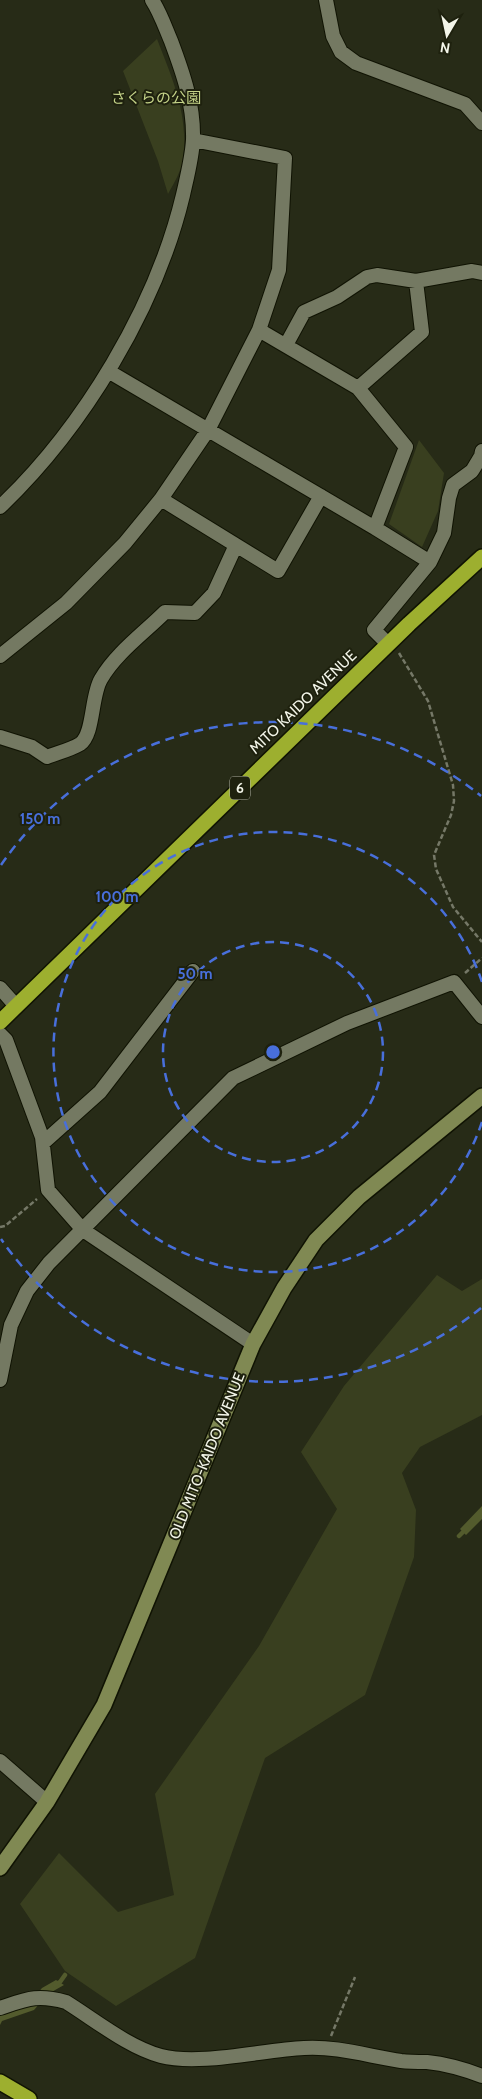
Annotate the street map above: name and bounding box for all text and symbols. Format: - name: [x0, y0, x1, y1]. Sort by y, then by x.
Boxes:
- north arrow: [422, 10, 472, 60]
- text: N: [439, 38, 451, 58]
- park label: さくらの公園: [111, 89, 201, 107]
- street label: MITO KAIDO AVENUE: [246, 646, 360, 758]
- road number: 6: [230, 776, 250, 800]
- text: 150 m: [20, 810, 60, 828]
- text: 100 m: [95, 888, 139, 906]
- text: 50 m: [177, 965, 213, 983]
- centre of rings: [264, 1043, 282, 1061]
- street label: OLD MITO-KAIDO AVENUE: [165, 1370, 249, 1542]

